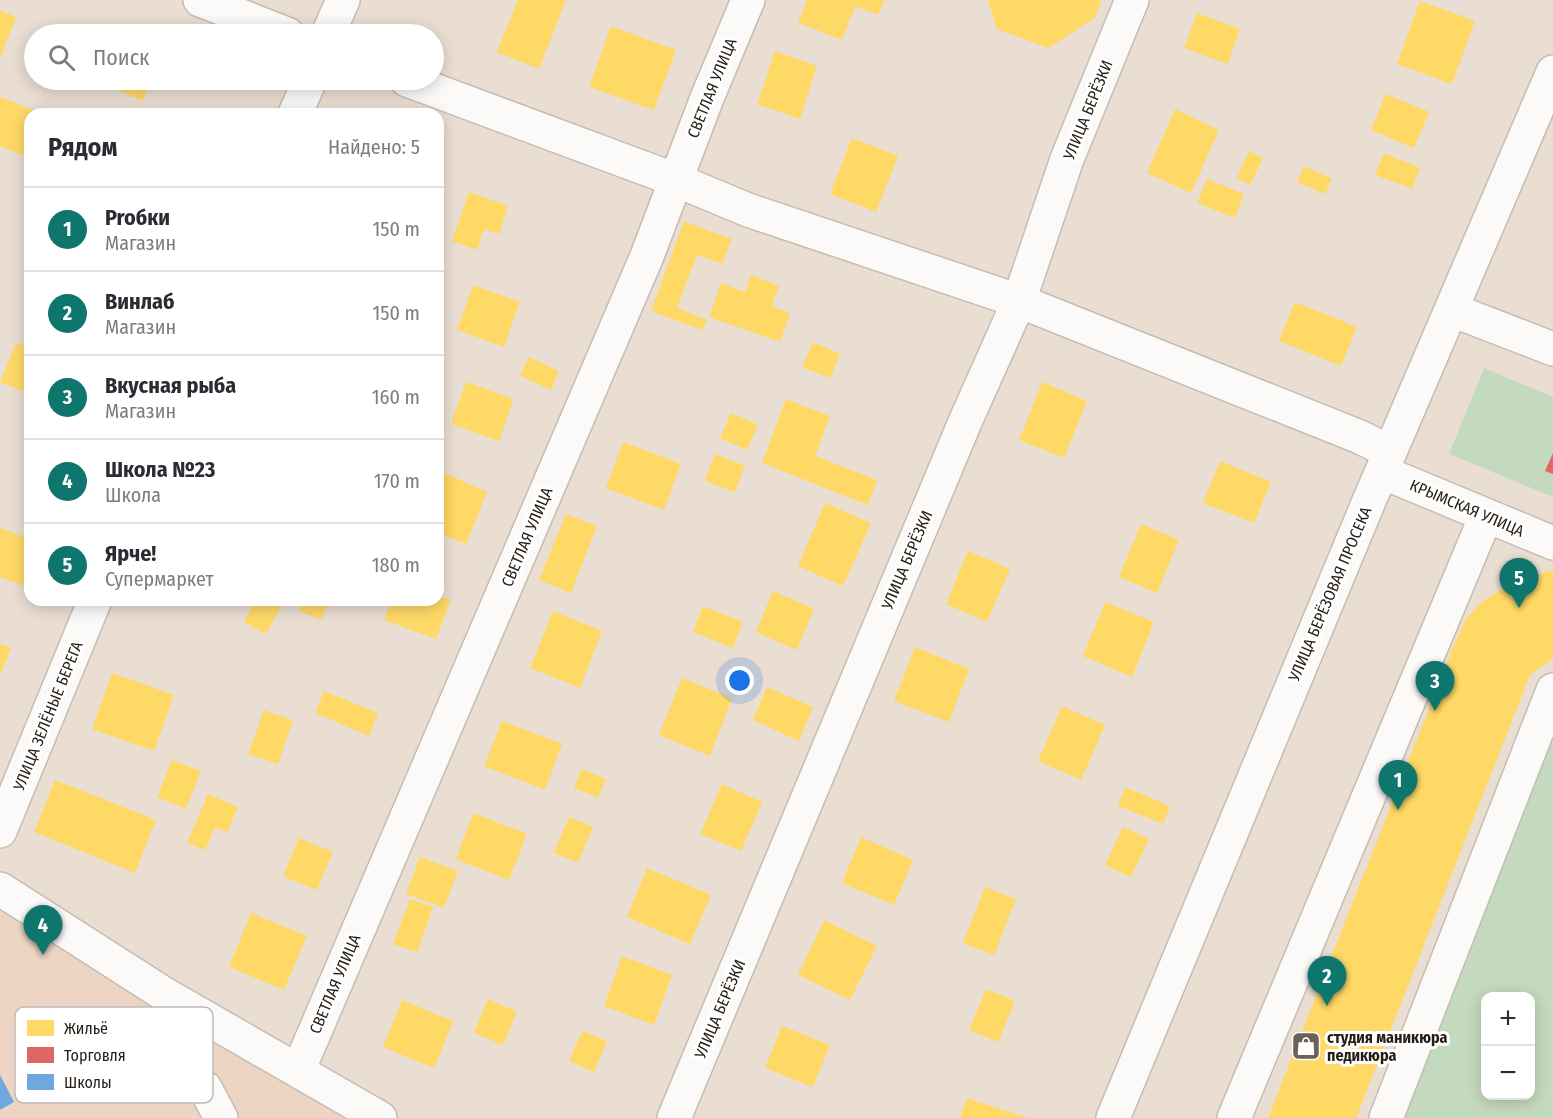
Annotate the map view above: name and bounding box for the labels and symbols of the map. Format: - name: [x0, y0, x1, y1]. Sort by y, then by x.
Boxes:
- street label: СВЕТЛАЯ УЛИЦА: [683, 35, 741, 141]
- street label: УЛИЦА БЕРЁЗКИ: [1059, 57, 1117, 164]
- street label: КРЫМСКАЯ УЛИЦА: [1407, 475, 1527, 541]
- street label: СВЕТЛАЯ УЛИЦА: [498, 484, 557, 590]
- street label: УЛИЦА БЕРЁЗОВАЯ ПРОСЕКА: [1284, 503, 1376, 685]
- street label: УЛИЦА БЕРЁЗКИ: [877, 508, 936, 613]
- pin: 5: [1500, 558, 1538, 608]
- street label: УЛИЦА ЗЕЛЁНЫЕ БЕРЕГА: [9, 638, 87, 794]
- pin: 3: [1416, 662, 1454, 711]
- your location: [725, 666, 754, 695]
- pin: 1: [1378, 760, 1418, 810]
- pin: 4: [24, 906, 63, 955]
- street label: СВЕТЛАЯ УЛИЦА: [306, 931, 365, 1037]
- pin: 2: [1308, 956, 1346, 1006]
- street label: УЛИЦА БЕРЁЗКИ: [690, 957, 749, 1062]
- legend: [15, 1007, 213, 1103]
- text: Жильё: [64, 1019, 108, 1038]
- place label: студия маникюра педикюра: [1327, 1028, 1447, 1065]
- shop icon: студия маникюра педикюра: [1290, 1030, 1322, 1062]
- text: Торговля: [64, 1046, 126, 1065]
- text: Школы: [64, 1073, 112, 1092]

